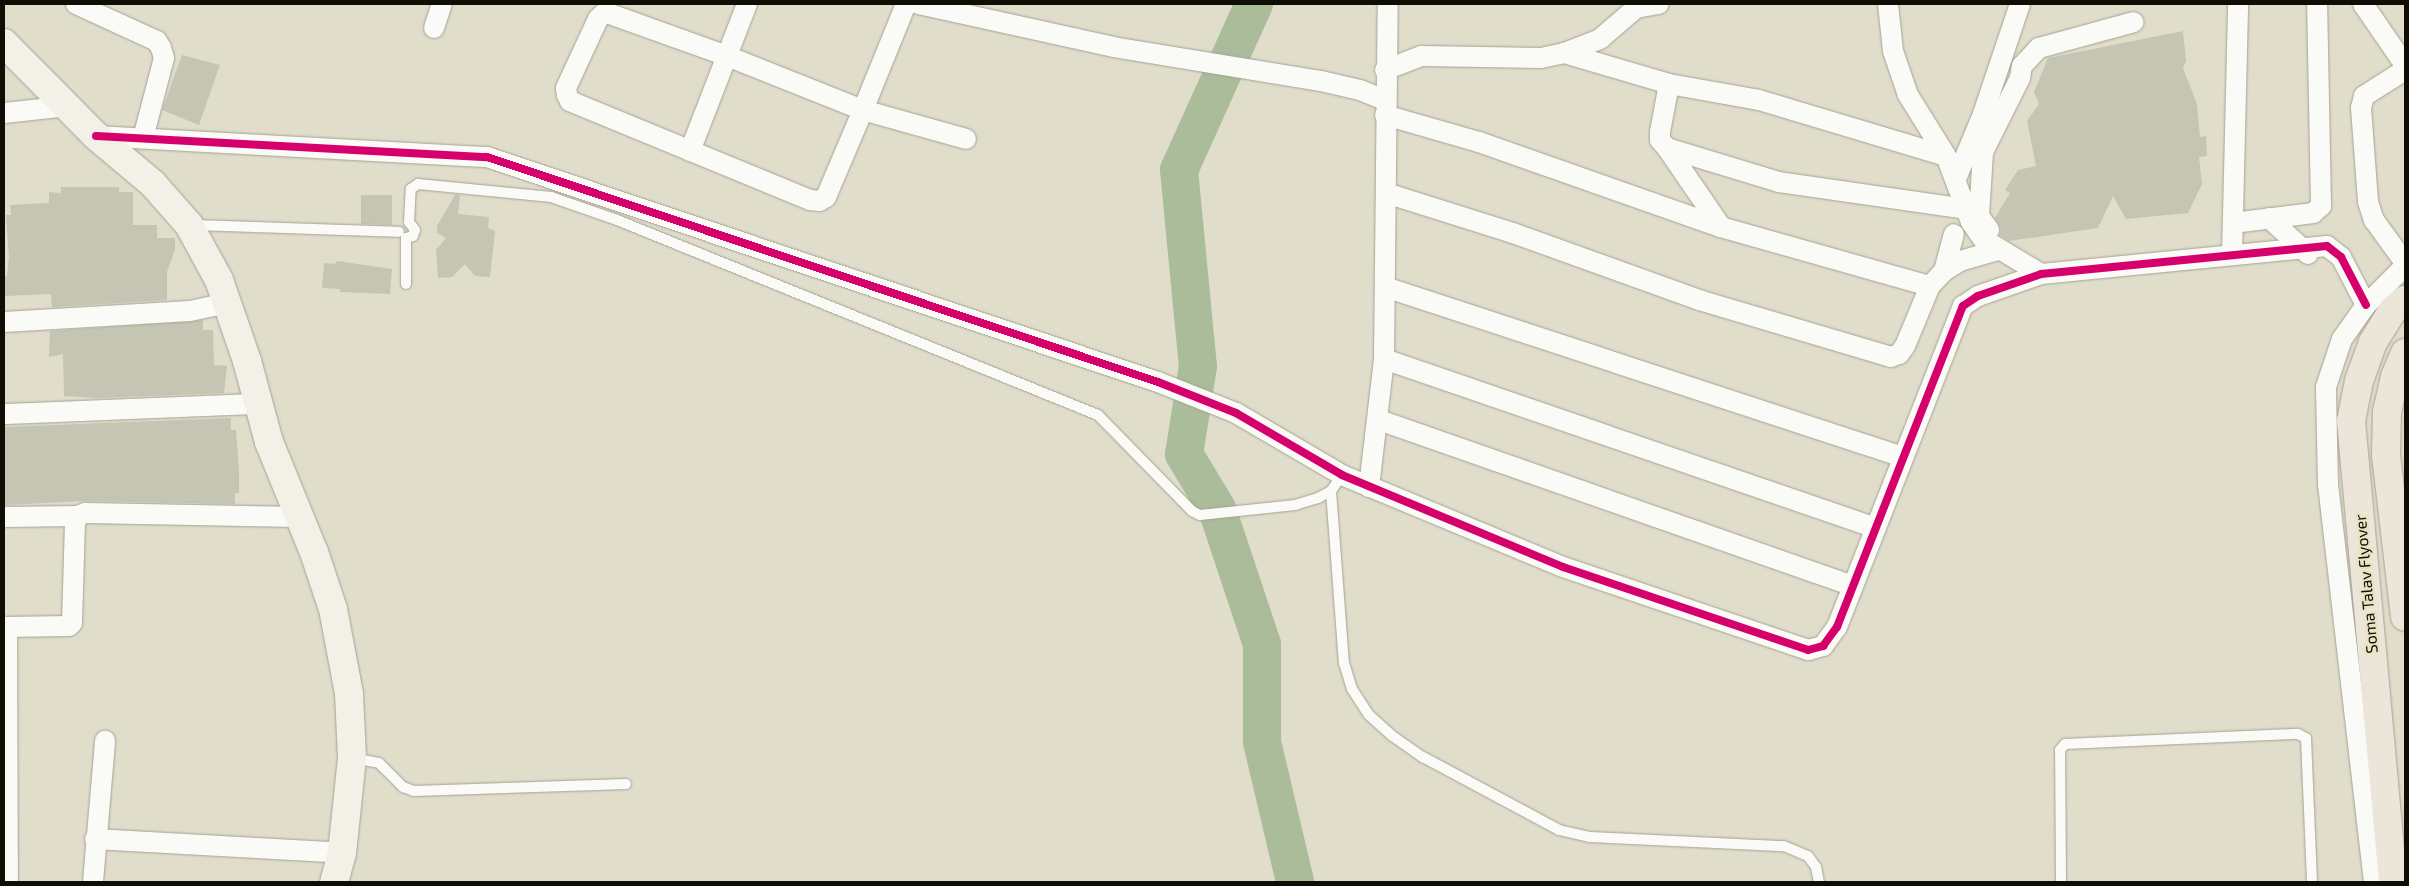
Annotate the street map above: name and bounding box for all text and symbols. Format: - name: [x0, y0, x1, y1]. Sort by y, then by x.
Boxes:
- street label: Soma Talav Flyover: [2350, 513, 2382, 655]

